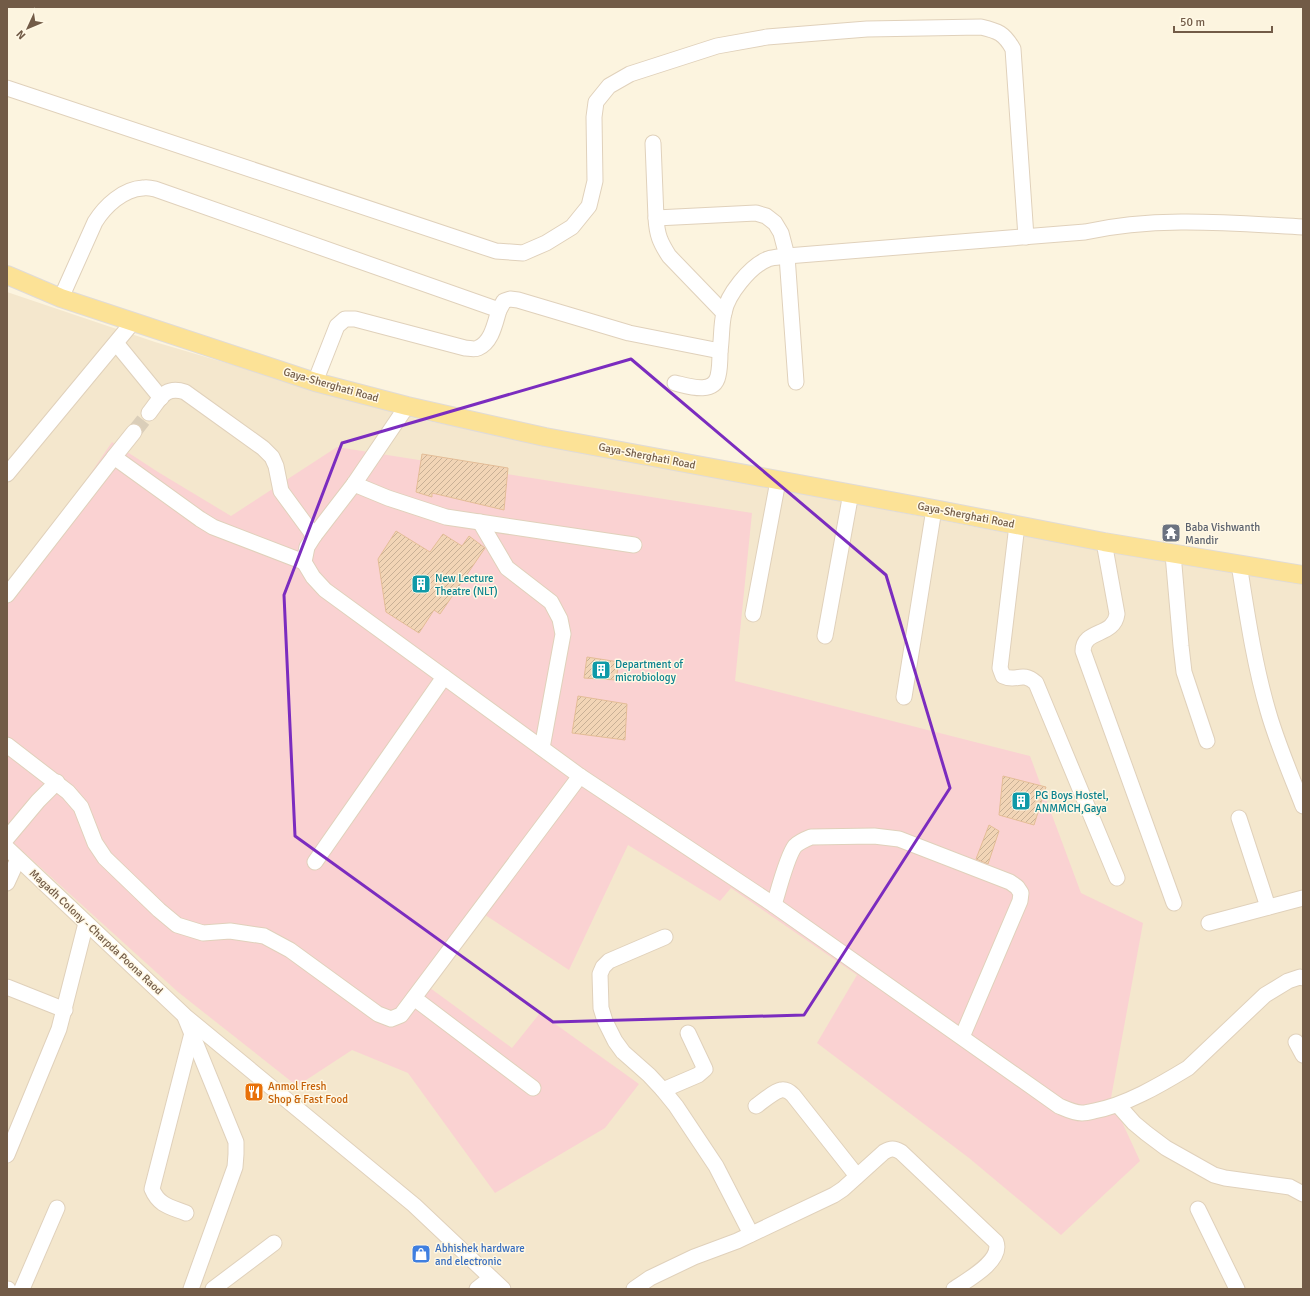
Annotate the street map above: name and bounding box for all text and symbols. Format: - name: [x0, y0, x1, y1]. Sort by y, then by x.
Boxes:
- north arrow: [8, 8, 48, 48]
- scale bar: [1174, 8, 1272, 34]
- text: 50 m: [1180, 15, 1205, 30]
- text: N: [14, 27, 29, 42]
- street label: Gaya-Sherghati Road: [282, 365, 380, 405]
- street label: Gaya-Sherghati Road: [597, 440, 697, 472]
- street label: Gaya-Sherghati Road: [916, 499, 1016, 531]
- place label: Baba Vishwanth Mandir: [1185, 521, 1260, 547]
- temple icon: Baba Vishwanth Mandir: [1160, 522, 1182, 544]
- place label: New Lecture Theatre (NLT): [435, 572, 498, 598]
- building icon: New Lecture Theatre (NLT): [410, 573, 432, 595]
- place label: Department of microbiology: [615, 658, 684, 684]
- building icon: Department of microbiology: [590, 659, 612, 681]
- place label: PG Boys Hostel, ANMMCH,Gaya: [1035, 789, 1109, 815]
- building icon: PG Boys Hostel, ANMMCH,Gaya: [1010, 790, 1032, 812]
- street label: Magadh Colony - Charpda Poona Raod: [27, 867, 166, 997]
- place label: Anmol Fresh Shop & Fast Food: [268, 1080, 348, 1106]
- restaurant icon: Anmol Fresh Shop & Fast Food: [243, 1081, 265, 1103]
- place label: Abhishek hardware and electronic: [435, 1242, 525, 1268]
- shop icon: Abhishek hardware and electronic: [410, 1243, 432, 1265]

